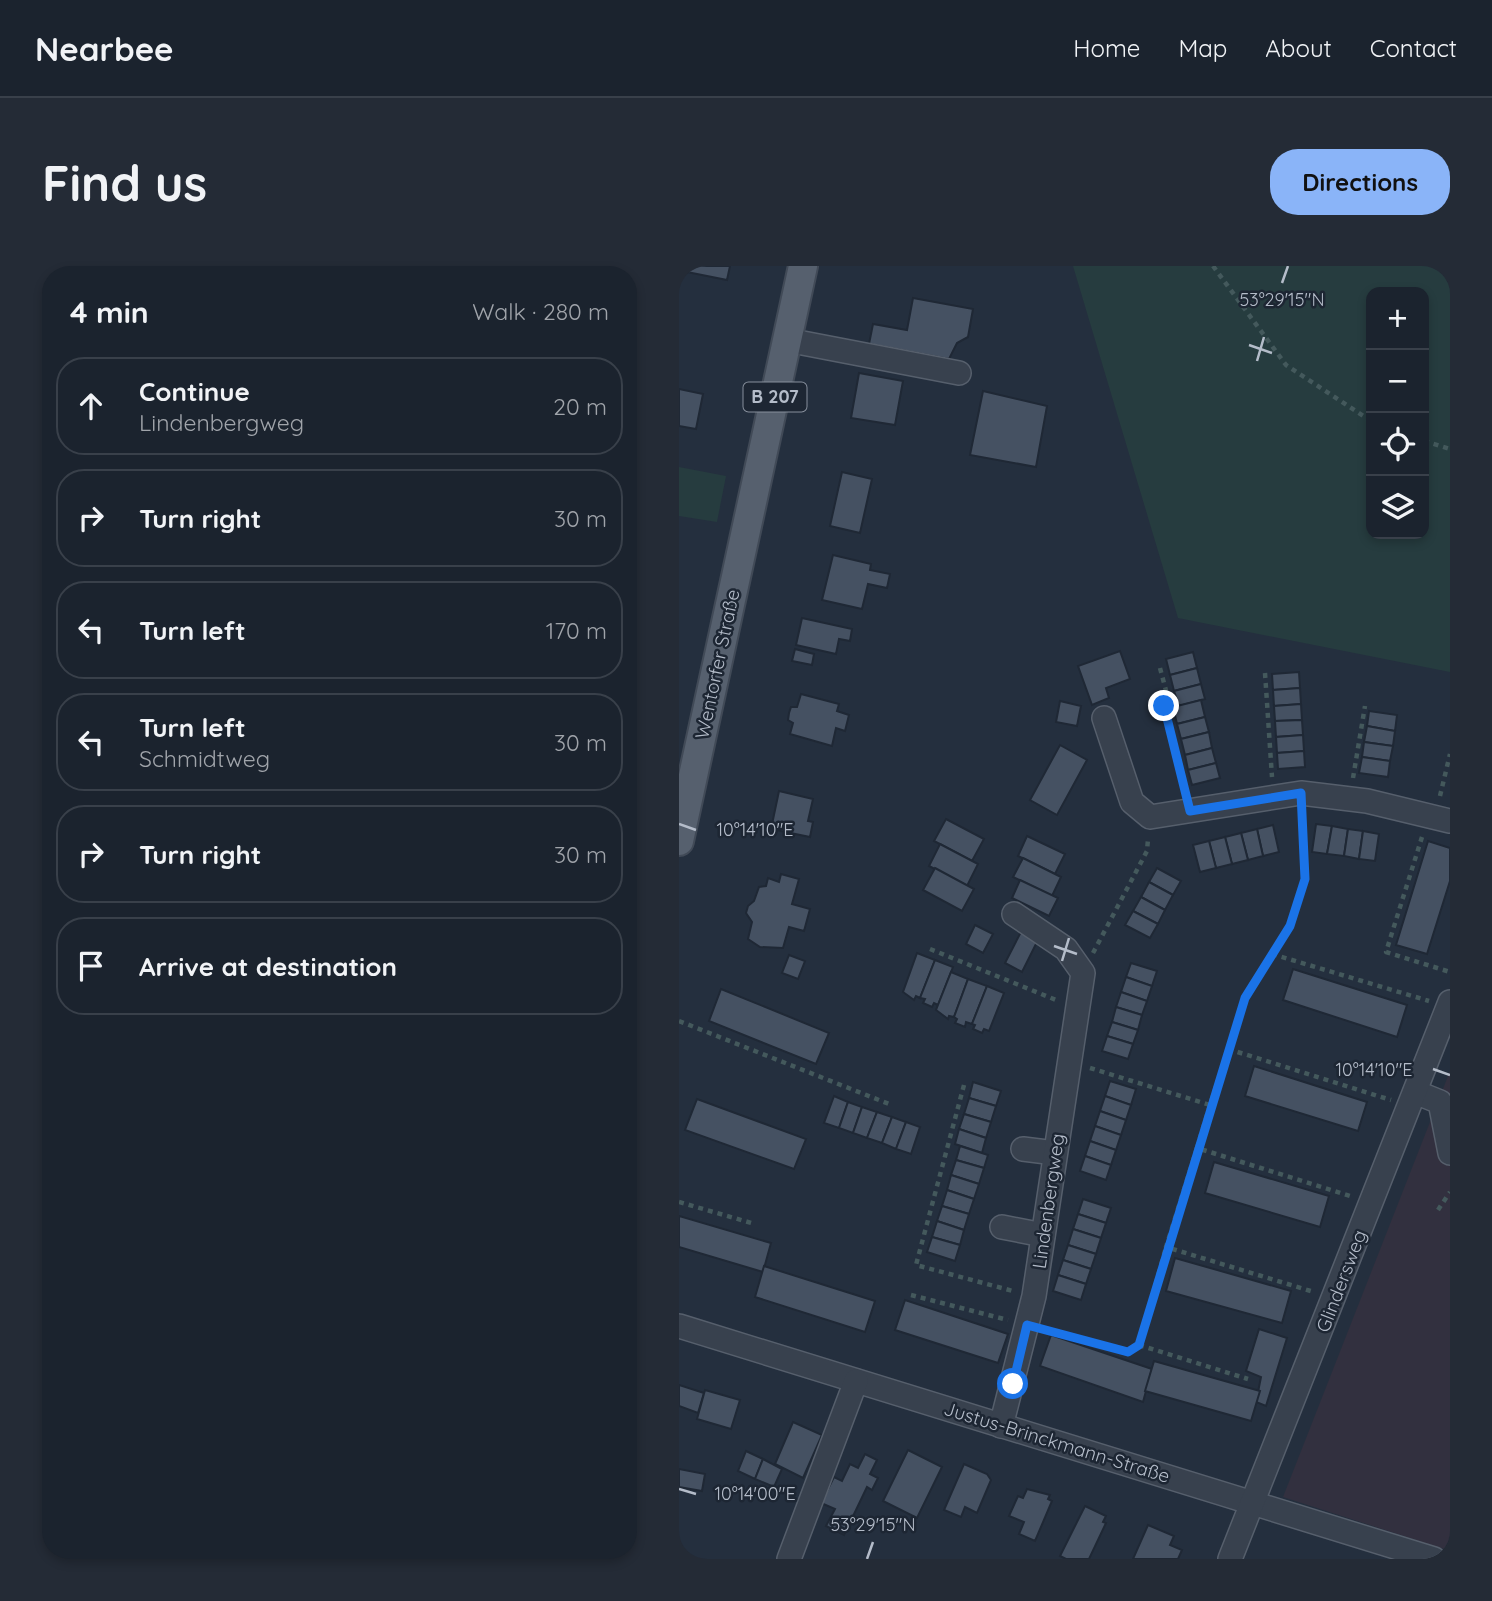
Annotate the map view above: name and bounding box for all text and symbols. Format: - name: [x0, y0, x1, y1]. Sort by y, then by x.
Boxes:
- text: Nearbee: [35, 28, 174, 69]
- text: Home: [1073, 33, 1140, 63]
- text: Map: [1178, 33, 1227, 63]
- text: About: [1265, 33, 1332, 63]
- text: Contact: [1370, 33, 1457, 63]
- button: Directions: [1270, 149, 1450, 215]
- text: Find us: [42, 152, 207, 213]
- map controls: [1366, 287, 1429, 539]
- button: +: [1366, 287, 1429, 350]
- text: 53°29'15"N: [1239, 288, 1325, 311]
- text: 4 min: [70, 293, 149, 331]
- text: Walk · 280 m: [472, 297, 609, 326]
- button: −: [1366, 350, 1429, 413]
- text: Continue: [139, 375, 250, 408]
- road number: B 207: [743, 382, 807, 412]
- icon: ahead: [72, 387, 110, 425]
- text: 20 m: [553, 392, 607, 421]
- text: Lindenbergweg: [139, 408, 304, 437]
- button: locate: [1366, 413, 1429, 476]
- button: layers: [1366, 476, 1429, 539]
- icon: right: [72, 499, 110, 537]
- text: Turn right: [139, 502, 261, 535]
- text: 30 m: [554, 504, 607, 533]
- street label: Wentorfer Straße: [689, 587, 745, 741]
- icon: left: [72, 611, 110, 649]
- text: Turn left: [139, 614, 246, 647]
- text: 170 m: [546, 616, 607, 645]
- route end: [1148, 690, 1179, 721]
- text: Turn left: [139, 711, 246, 744]
- icon: left: [72, 723, 110, 761]
- text: 30 m: [554, 728, 607, 757]
- text: Schmidtweg: [139, 744, 270, 773]
- text: 10°14'10"E: [716, 818, 794, 841]
- icon: right: [72, 835, 110, 873]
- text: Turn right: [139, 838, 261, 871]
- text: 30 m: [554, 840, 607, 869]
- icon: arrive: [72, 947, 110, 985]
- text: Arrive at destination: [139, 950, 397, 983]
- text: 10°14'10"E: [1335, 1058, 1413, 1081]
- street label: Lindenbergweg: [1027, 1132, 1069, 1270]
- street label: Glindersweg: [1310, 1226, 1372, 1336]
- route start: [997, 1368, 1028, 1399]
- street label: Justus-Brinckmann-Straße: [941, 1396, 1173, 1488]
- text: 10°14'00"E: [714, 1482, 796, 1505]
- text: 53°29'15"N: [830, 1513, 916, 1536]

